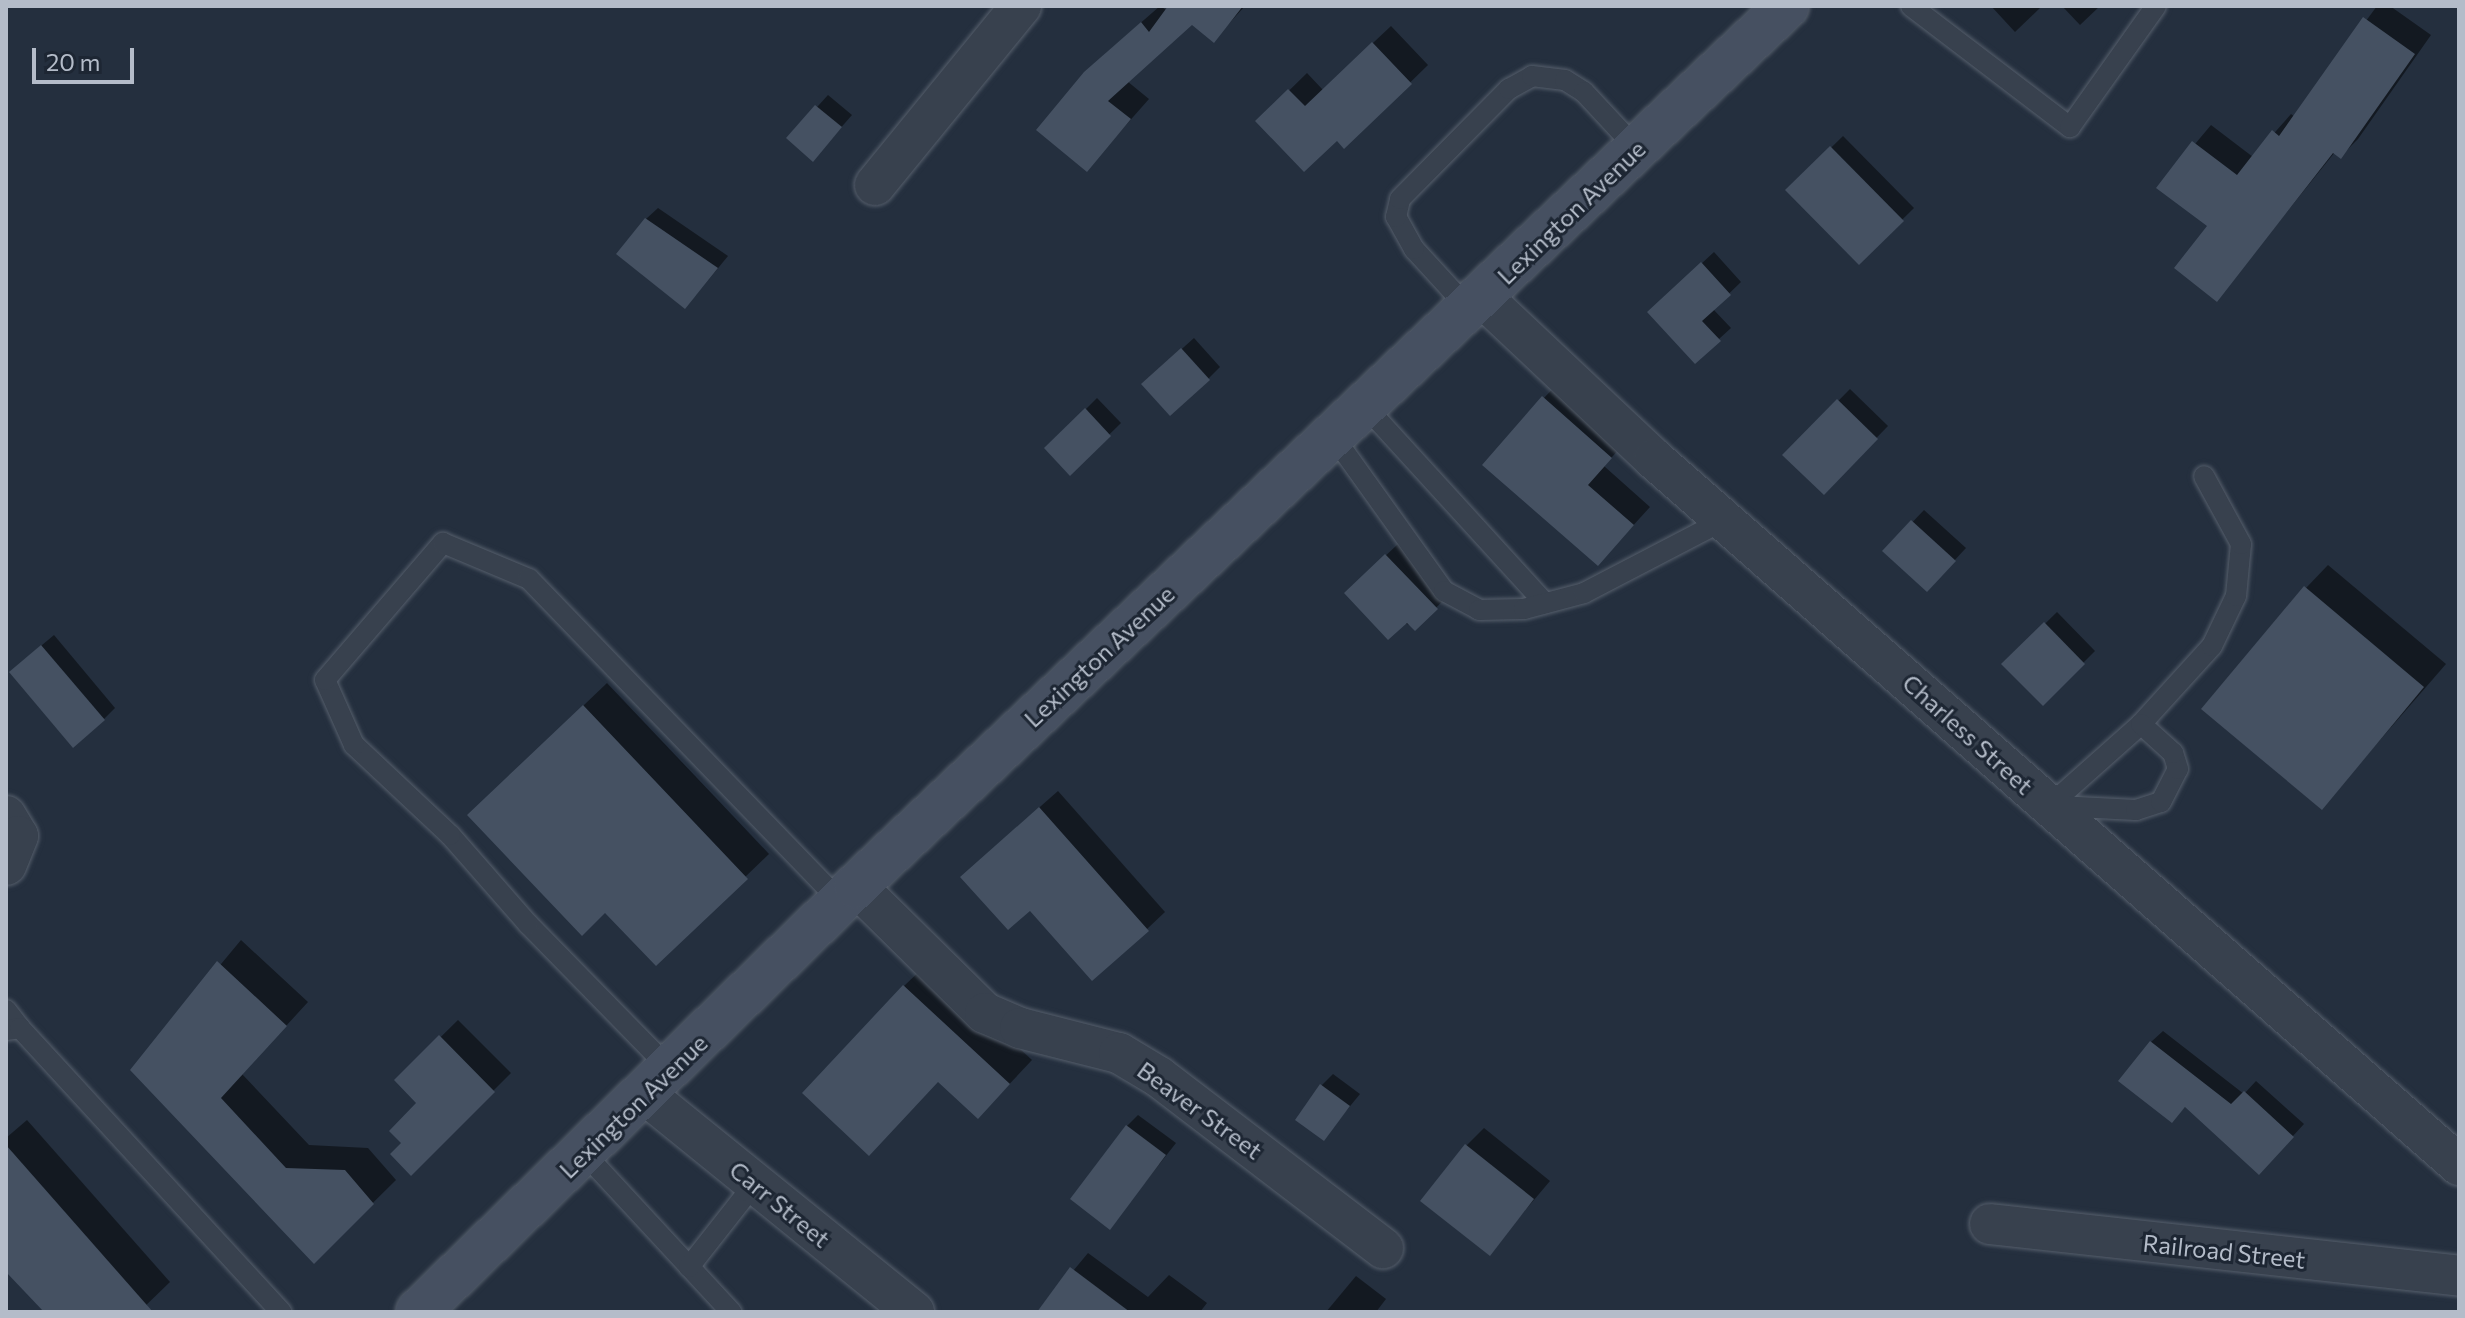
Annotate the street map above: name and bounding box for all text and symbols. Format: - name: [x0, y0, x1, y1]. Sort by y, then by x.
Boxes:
- scale bar: [36, 32, 138, 82]
- text: 20 m: [46, 47, 100, 76]
- street label: Lexington Avenue: [1491, 134, 1651, 290]
- street label: Lexington Avenue: [1018, 579, 1180, 733]
- street label: Charless Street: [1897, 668, 2039, 800]
- street label: Lexington Avenue: [553, 1028, 713, 1184]
- street label: Beaver Street: [1132, 1055, 1268, 1165]
- street label: Carr Street: [724, 1155, 836, 1253]
- street label: Railroad Street: [2141, 1228, 2307, 1274]

